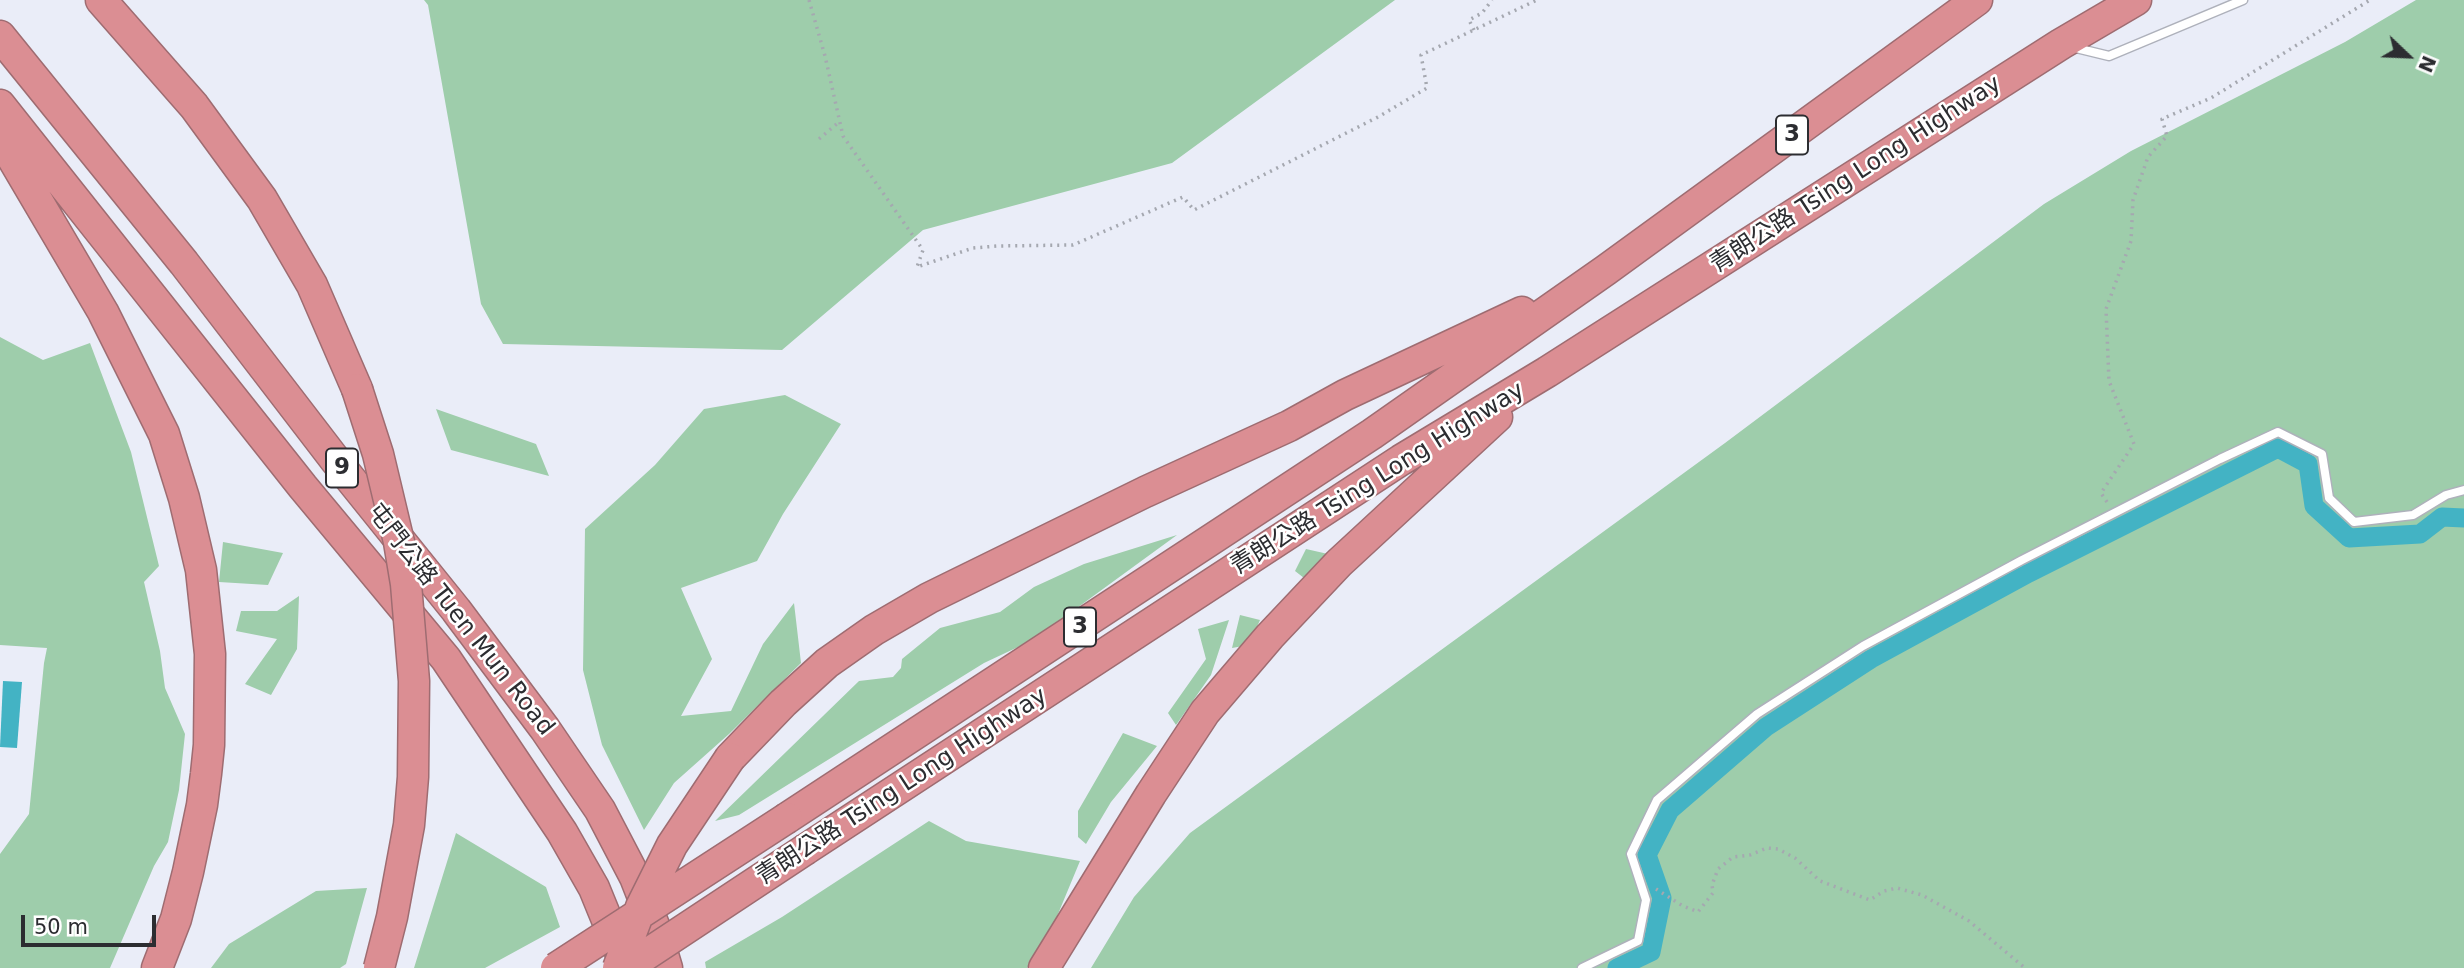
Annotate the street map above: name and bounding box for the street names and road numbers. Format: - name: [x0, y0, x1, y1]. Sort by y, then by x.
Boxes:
- street label: 青朗公路 Tsing Long Highway: [1705, 70, 2007, 280]
- road number: 3: [1776, 116, 1808, 154]
- street label: 青朗公路 Tsing Long Highway: [1226, 376, 1530, 582]
- road number: 9: [326, 448, 358, 488]
- street label: 屯門公路 Tuen Mun Road: [360, 498, 560, 742]
- road number: 3: [1064, 608, 1096, 646]
- street label: 青朗公路 Tsing Long Highway: [751, 682, 1053, 892]

